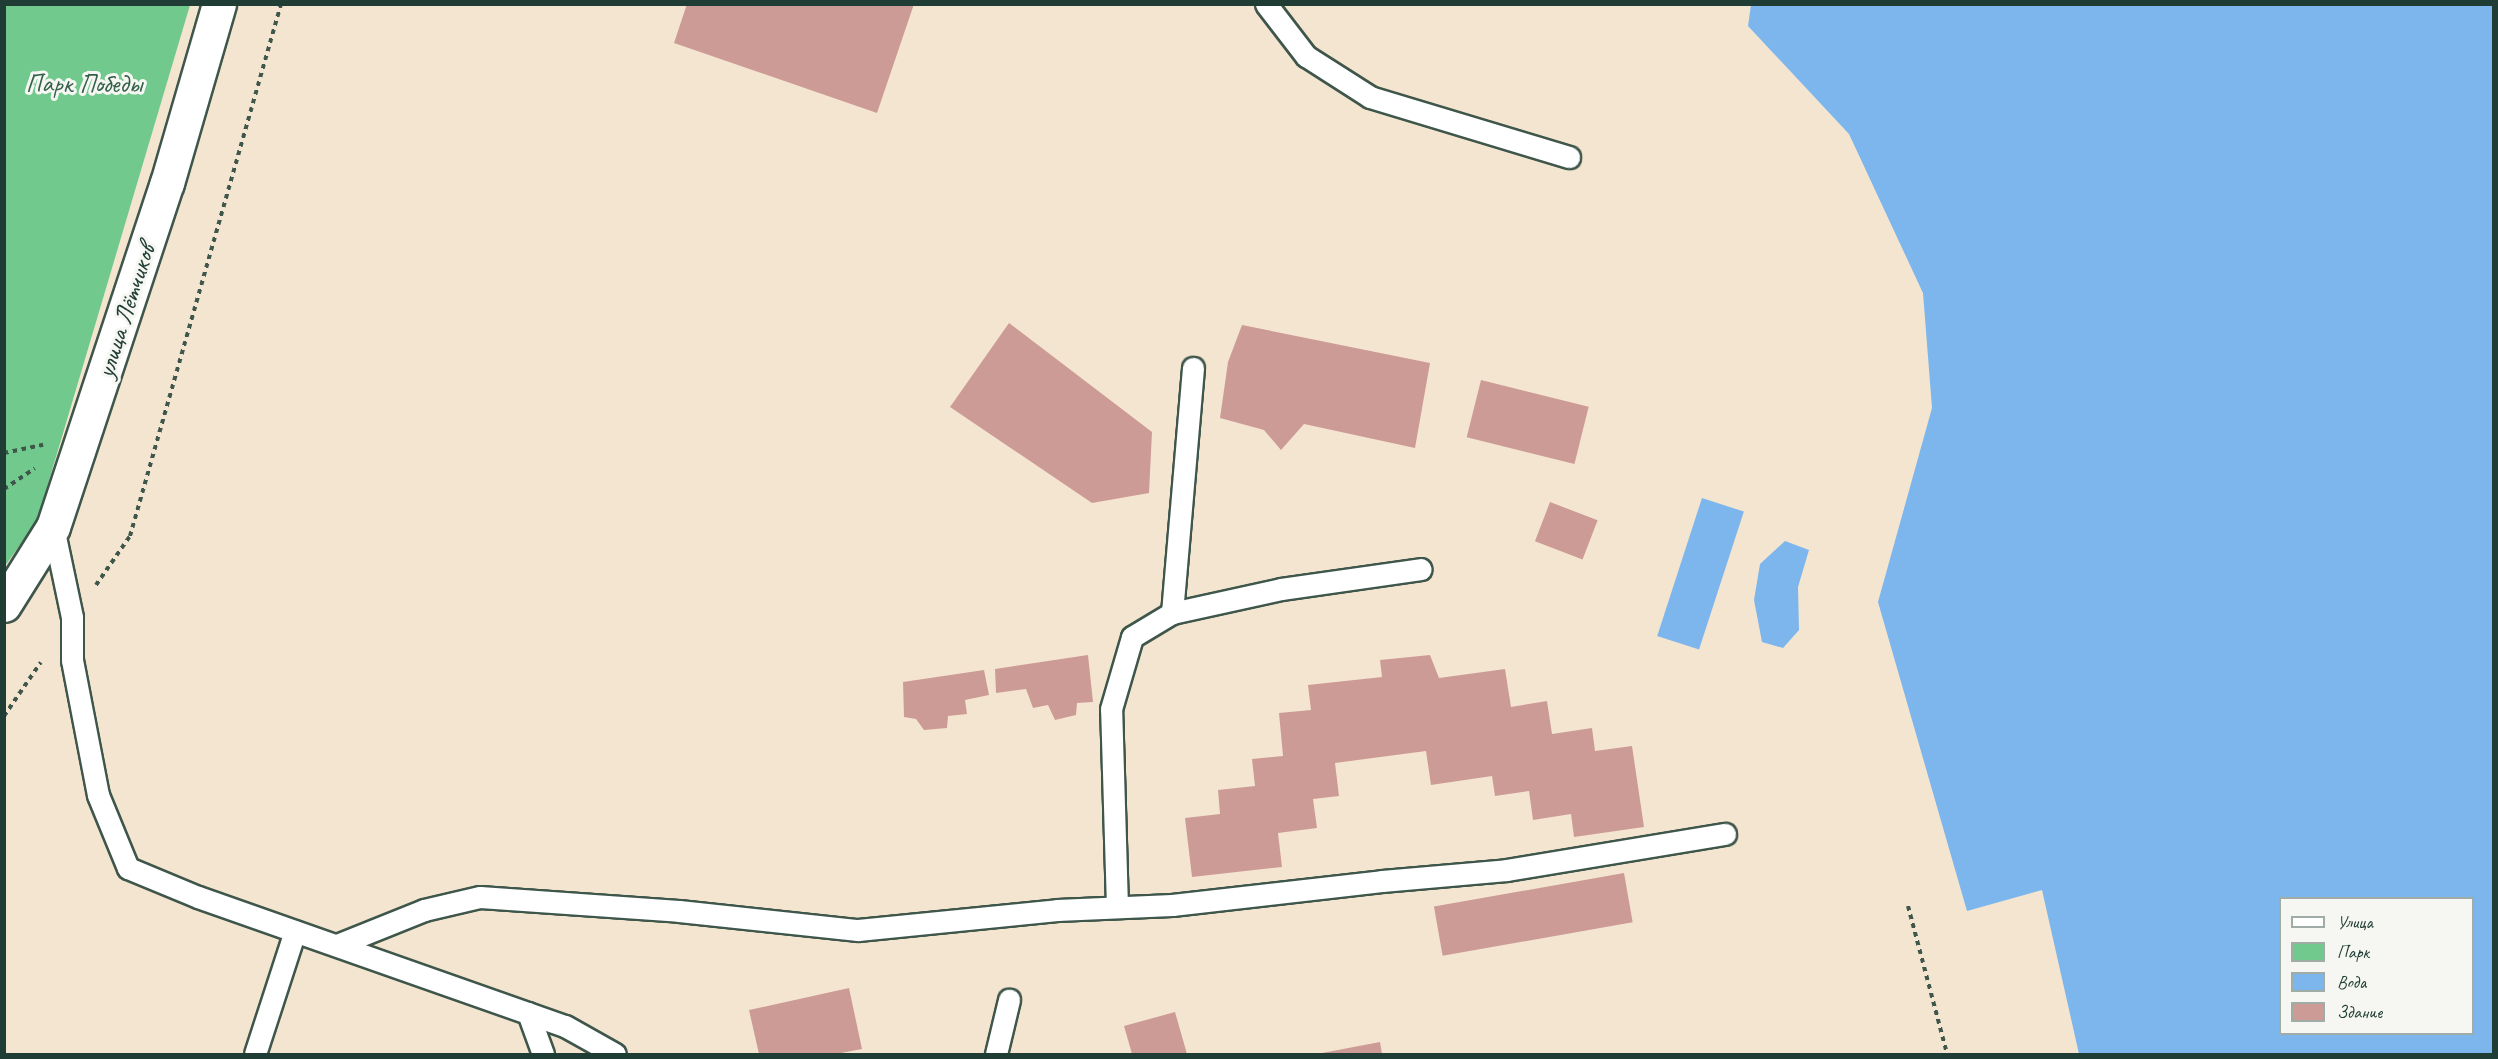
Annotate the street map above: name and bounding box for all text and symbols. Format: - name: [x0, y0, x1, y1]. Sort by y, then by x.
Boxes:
- park label: Парк Победы: [26, 68, 142, 100]
- street label: улица Лётчиков: [90, 240, 162, 382]
- legend: [2279, 897, 2474, 1035]
- text: Улица: [2337, 911, 2373, 933]
- text: Парк: [2337, 941, 2369, 963]
- text: Вода: [2337, 971, 2366, 993]
- text: Здание: [2337, 1001, 2382, 1023]

